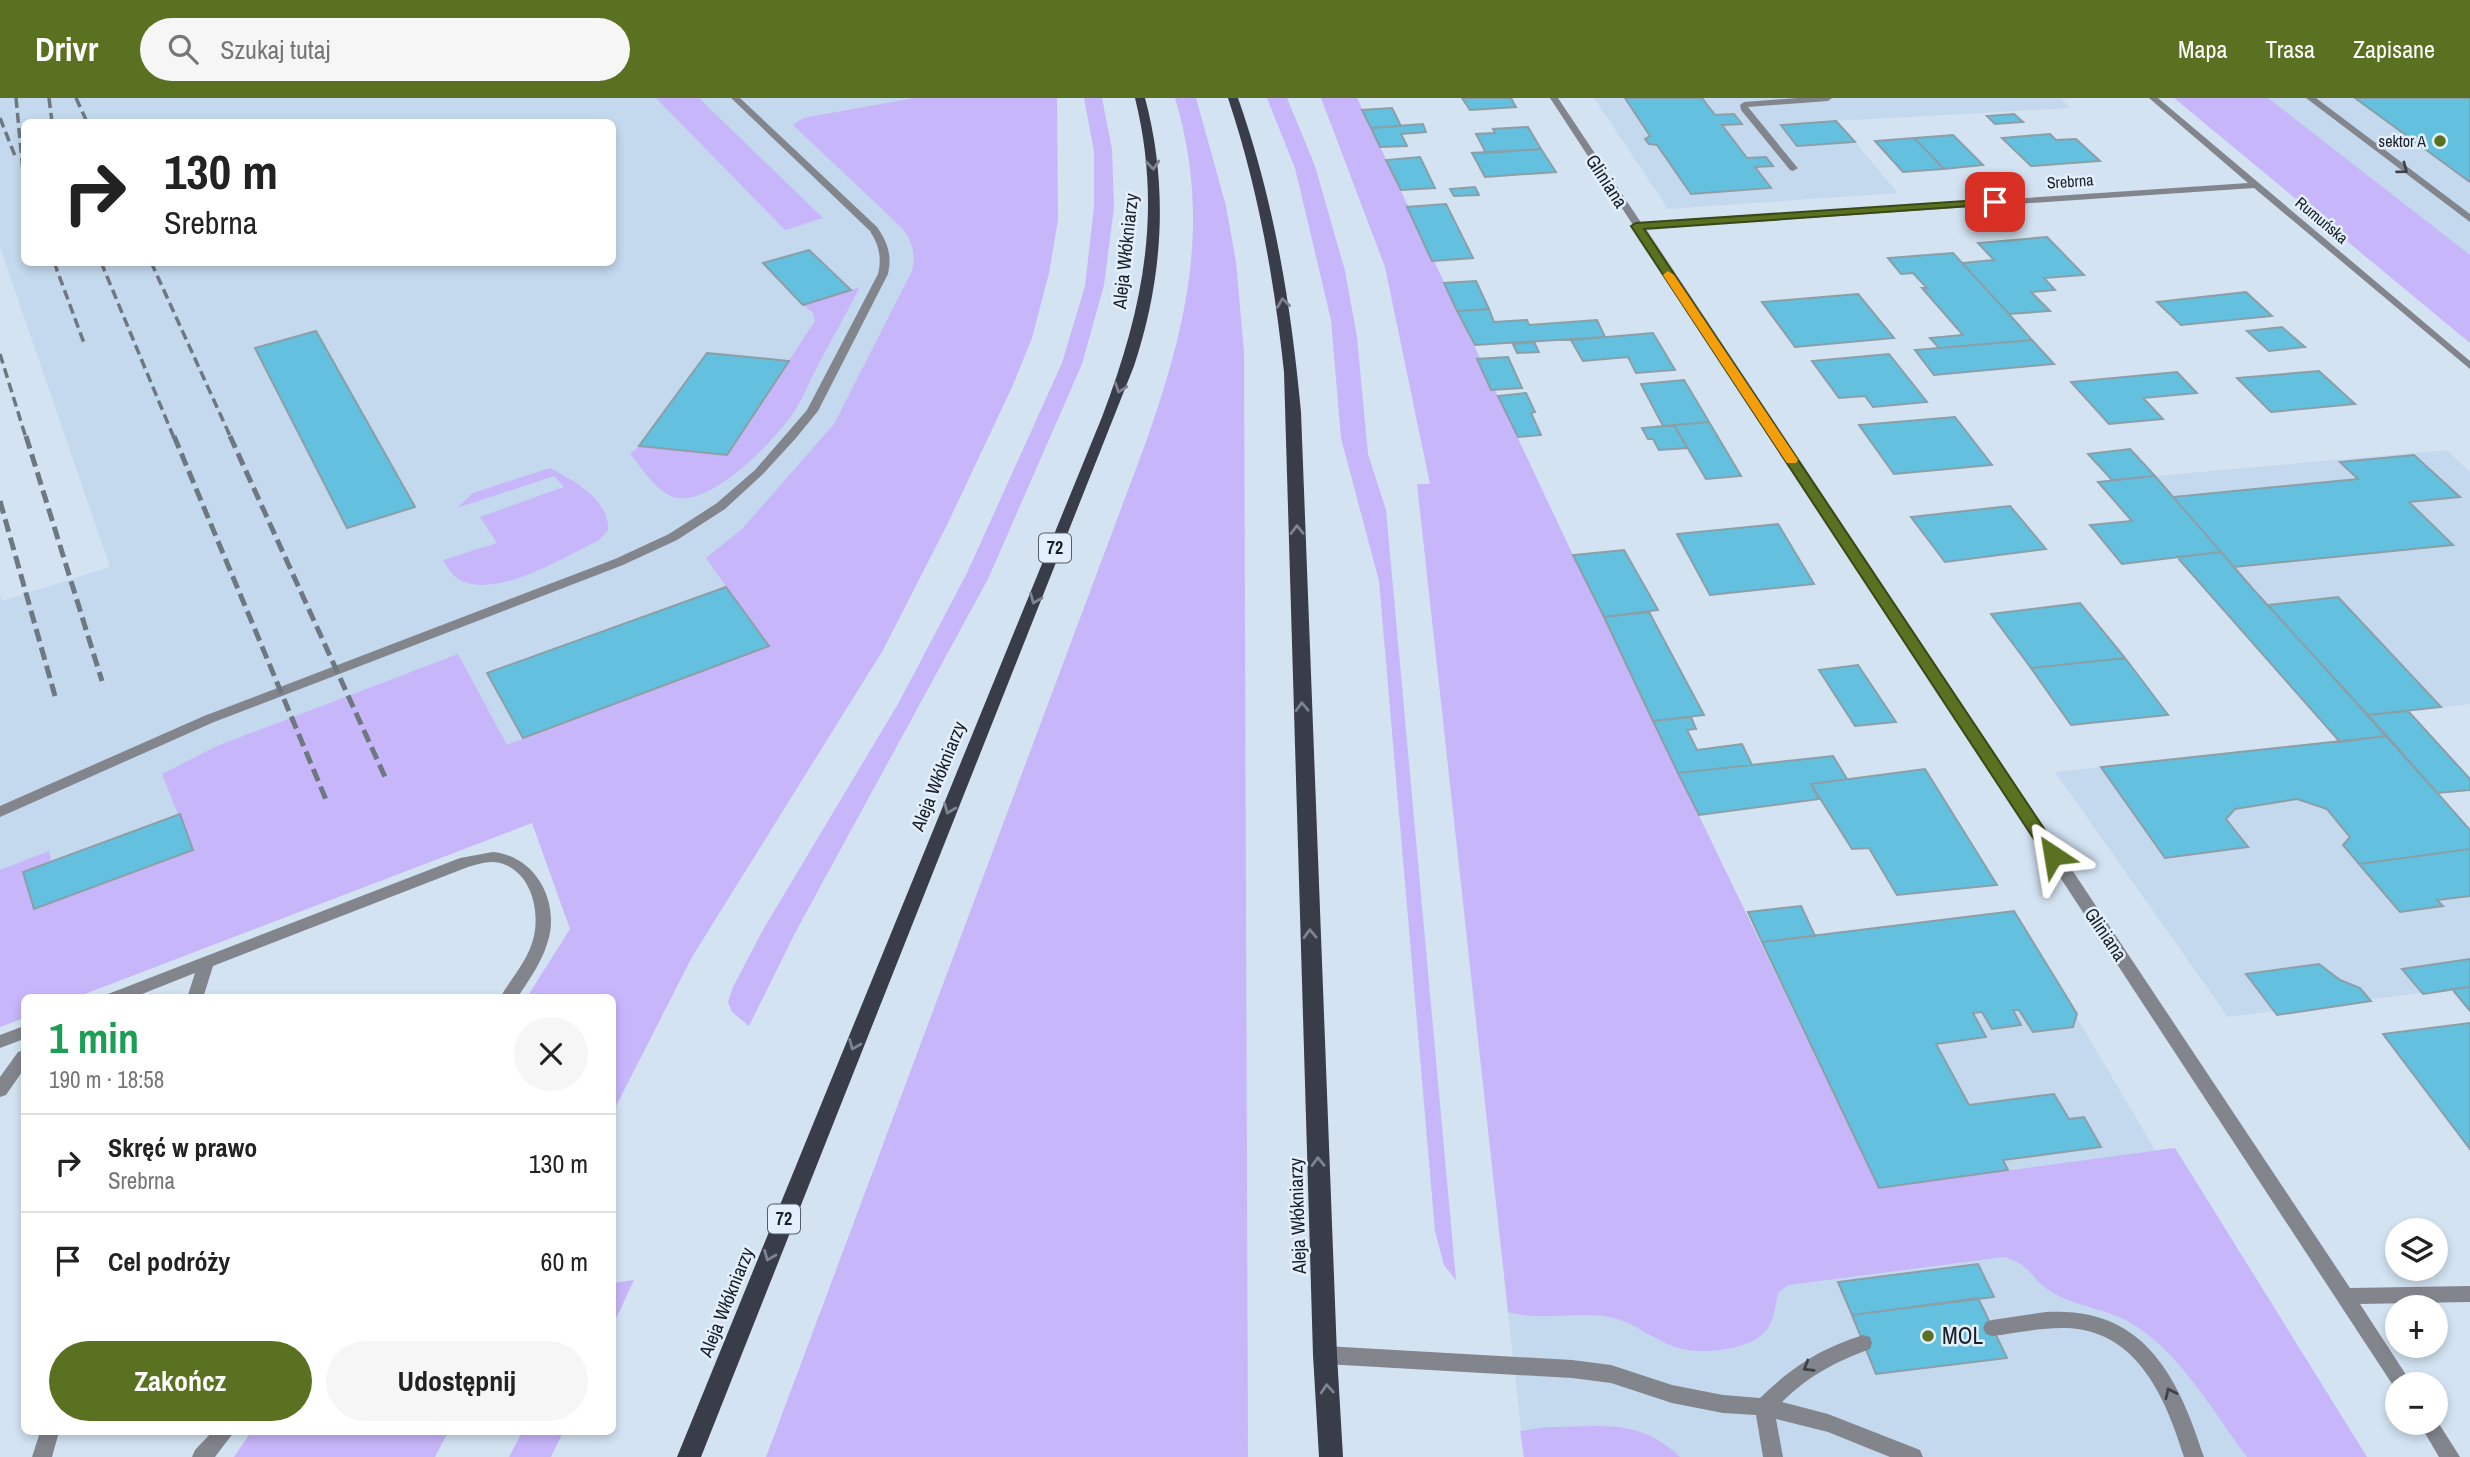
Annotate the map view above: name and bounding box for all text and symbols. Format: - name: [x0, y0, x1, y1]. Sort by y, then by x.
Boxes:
- search box: [140, 18, 630, 81]
- text: Drivr: [35, 27, 98, 71]
- icon: search: [164, 30, 202, 68]
- text: Szukaj tutaj: [220, 32, 330, 67]
- text: Mapa: [2178, 33, 2227, 65]
- text: Trasa: [2265, 33, 2315, 65]
- text: Zapisane: [2353, 33, 2435, 65]
- place label: sektor A: [2379, 130, 2426, 152]
- marker: sektor A: [2432, 133, 2448, 149]
- text: 130 m: [164, 138, 278, 204]
- icon: right: [49, 147, 140, 238]
- street label: Gliniana: [1580, 149, 1634, 213]
- one-way arrow: [1145, 159, 1160, 170]
- one-way arrow: [2396, 160, 2408, 173]
- street label: Srebrna: [2046, 168, 2095, 194]
- pin: [1965, 172, 2025, 232]
- icon: arrive: [1976, 183, 2014, 221]
- street label: Rumuńska: [2291, 191, 2354, 249]
- street label: Aleja Włókniarzy: [1106, 192, 1144, 311]
- text: Srebrna: [164, 201, 257, 244]
- one-way arrow: [1276, 297, 1291, 309]
- one-way arrow: [1114, 381, 1128, 393]
- one-way arrow: [1289, 524, 1304, 535]
- road number: 72: [1039, 534, 1071, 562]
- one-way arrow: [1029, 592, 1043, 604]
- one-way arrow: [1294, 701, 1310, 712]
- street label: Aleja Włókniarzy: [904, 717, 972, 836]
- one-way arrow: [943, 802, 957, 815]
- position arrow: [2016, 818, 2090, 892]
- street label: Gliniana: [2079, 902, 2133, 966]
- one-way arrow: [1302, 928, 1317, 939]
- text: 1 min: [49, 1010, 139, 1066]
- button: close: [514, 1017, 588, 1091]
- one-way arrow: [848, 1038, 862, 1050]
- text: 190 m · 18:58: [49, 1064, 164, 1095]
- text: Skręć w prawo: [108, 1130, 257, 1165]
- icon: right: [49, 1144, 87, 1182]
- text: 130 m: [529, 1146, 588, 1181]
- one-way arrow: [1310, 1156, 1325, 1167]
- street label: Aleja Włókniarzy: [1282, 1157, 1312, 1275]
- text: Srebrna: [108, 1165, 175, 1196]
- road number: 72: [768, 1204, 800, 1234]
- map controls: [2385, 1218, 2448, 1435]
- button: layers: [2385, 1218, 2448, 1281]
- icon: arrive: [49, 1242, 87, 1280]
- street label: Aleja Włókniarzy: [692, 1243, 760, 1362]
- text: Cel podróży: [108, 1244, 230, 1279]
- text: 60 m: [541, 1244, 588, 1279]
- one-way arrow: [764, 1249, 778, 1261]
- button: +: [2385, 1295, 2448, 1358]
- place label: MOL: [1942, 1320, 1983, 1351]
- marker: MOL: [1920, 1328, 1936, 1344]
- button: Zakończ: [49, 1341, 312, 1421]
- button: Udostępnij: [326, 1341, 588, 1421]
- one-way arrow: [1803, 1359, 1816, 1372]
- button: −: [2385, 1372, 2448, 1435]
- one-way arrow: [1320, 1383, 1335, 1394]
- one-way arrow: [2165, 1388, 2179, 1400]

